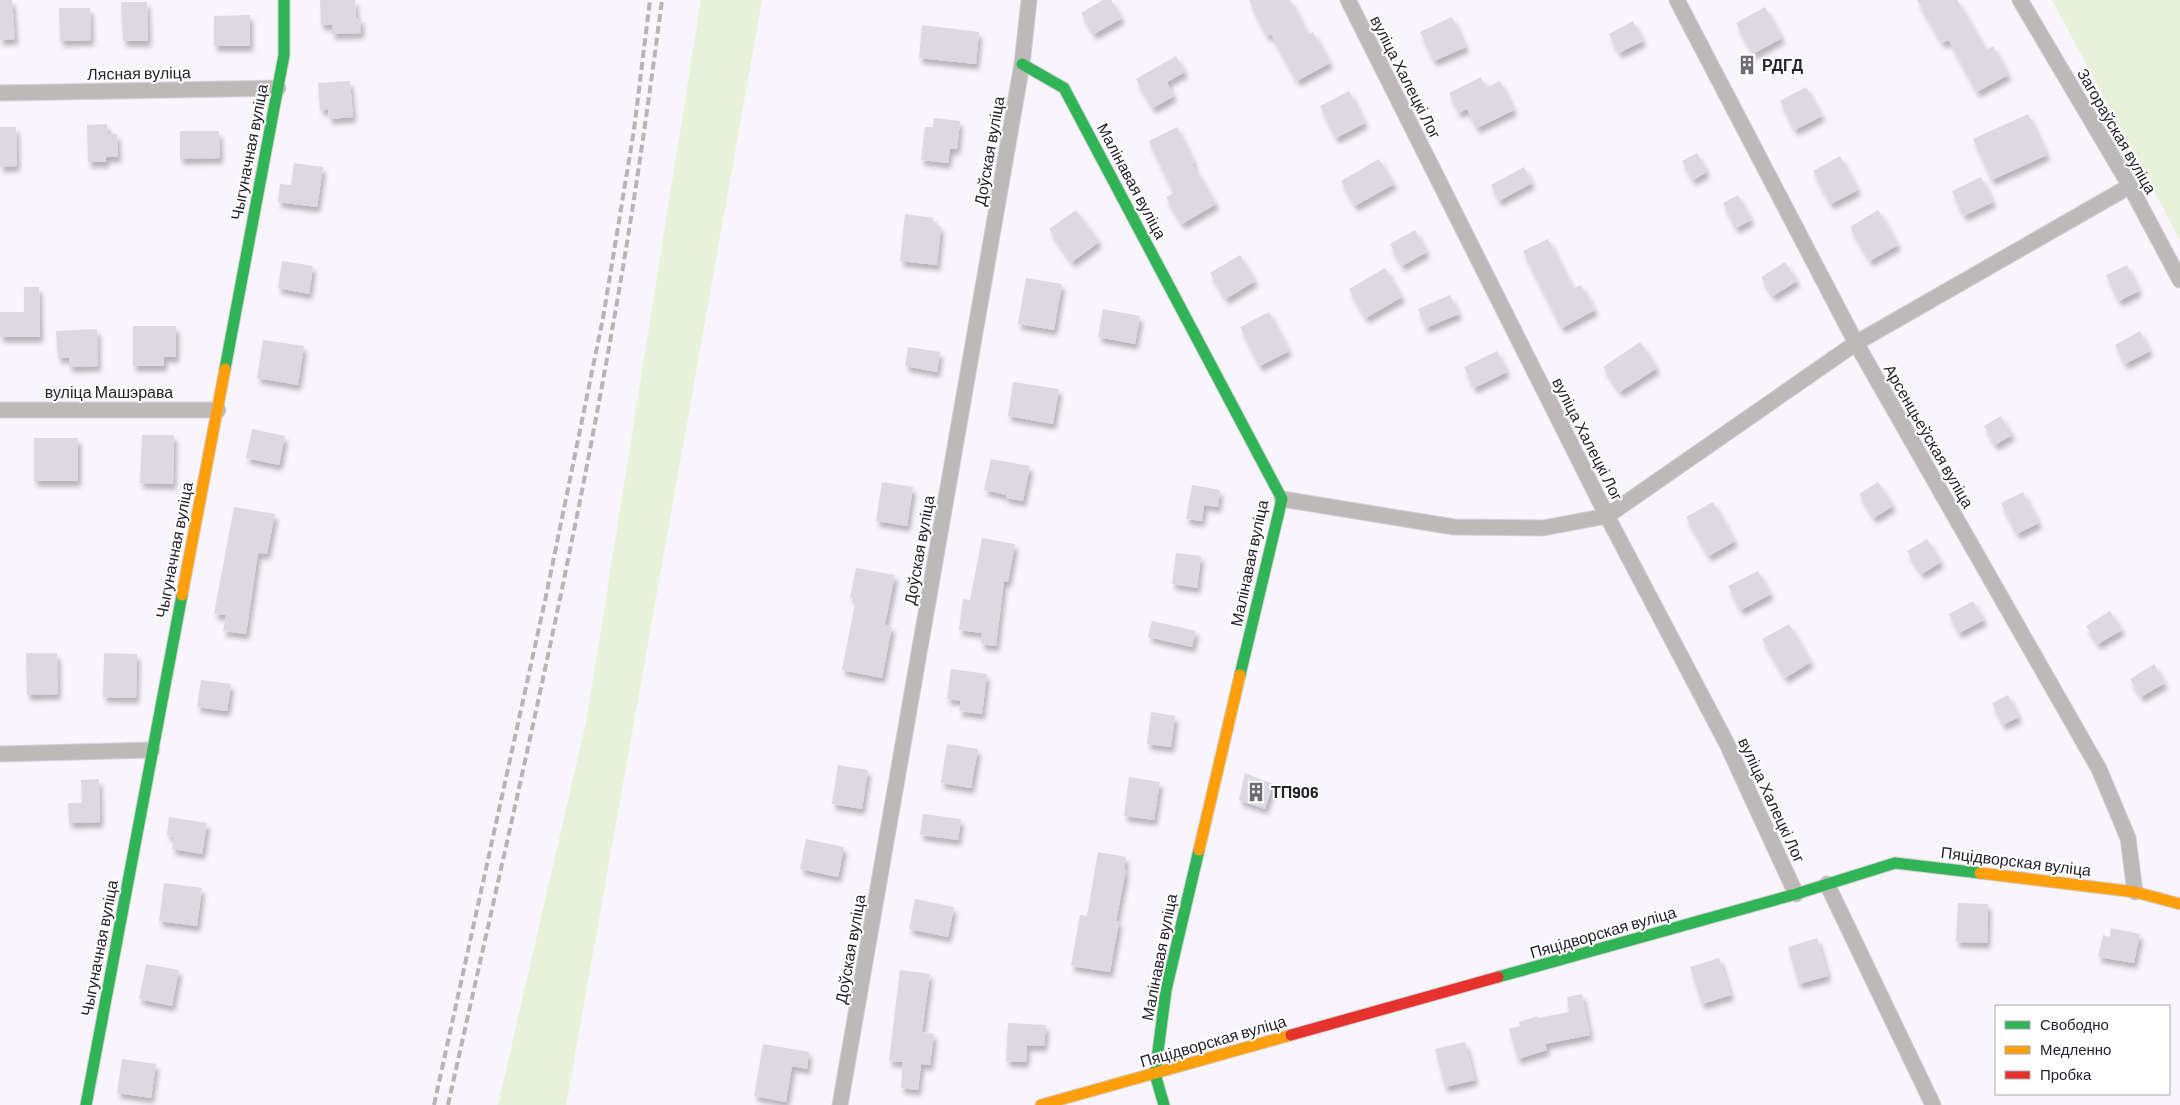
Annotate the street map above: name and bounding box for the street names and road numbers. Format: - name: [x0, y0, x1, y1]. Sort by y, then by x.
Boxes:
- street label: вуліца Халецкі Лог: [1367, 12, 1446, 142]
- street label: Лясная вуліца: [87, 62, 191, 83]
- street label: Загораўская вуліца: [2074, 65, 2161, 197]
- street label: Чыгуначная вуліца: [226, 82, 271, 221]
- street label: Доўская вуліца: [970, 95, 1007, 207]
- street label: Малінавая вуліца: [1094, 119, 1171, 242]
- street label: Арсенцьеўская вуліца: [1881, 361, 1978, 511]
- street label: вуліца Халецкі Лог: [1549, 374, 1628, 504]
- street label: вуліца Машэрава: [45, 382, 173, 401]
- street label: Чыгуначная вуліца: [151, 480, 196, 619]
- street label: Доўская вуліца: [900, 494, 937, 606]
- street label: Малінавая вуліца: [1226, 498, 1271, 628]
- street label: вуліца Халецкі Лог: [1735, 734, 1810, 866]
- street label: Пяцідворская вуліца: [1940, 842, 2092, 879]
- street label: Чыгуначная вуліца: [76, 878, 121, 1017]
- street label: Малінавая вуліца: [1137, 892, 1180, 1022]
- street label: Доўская вуліца: [831, 893, 868, 1005]
- street label: Пяцідворская вуліца: [1528, 902, 1678, 961]
- street label: Пяцідворская вуліца: [1138, 1011, 1288, 1070]

